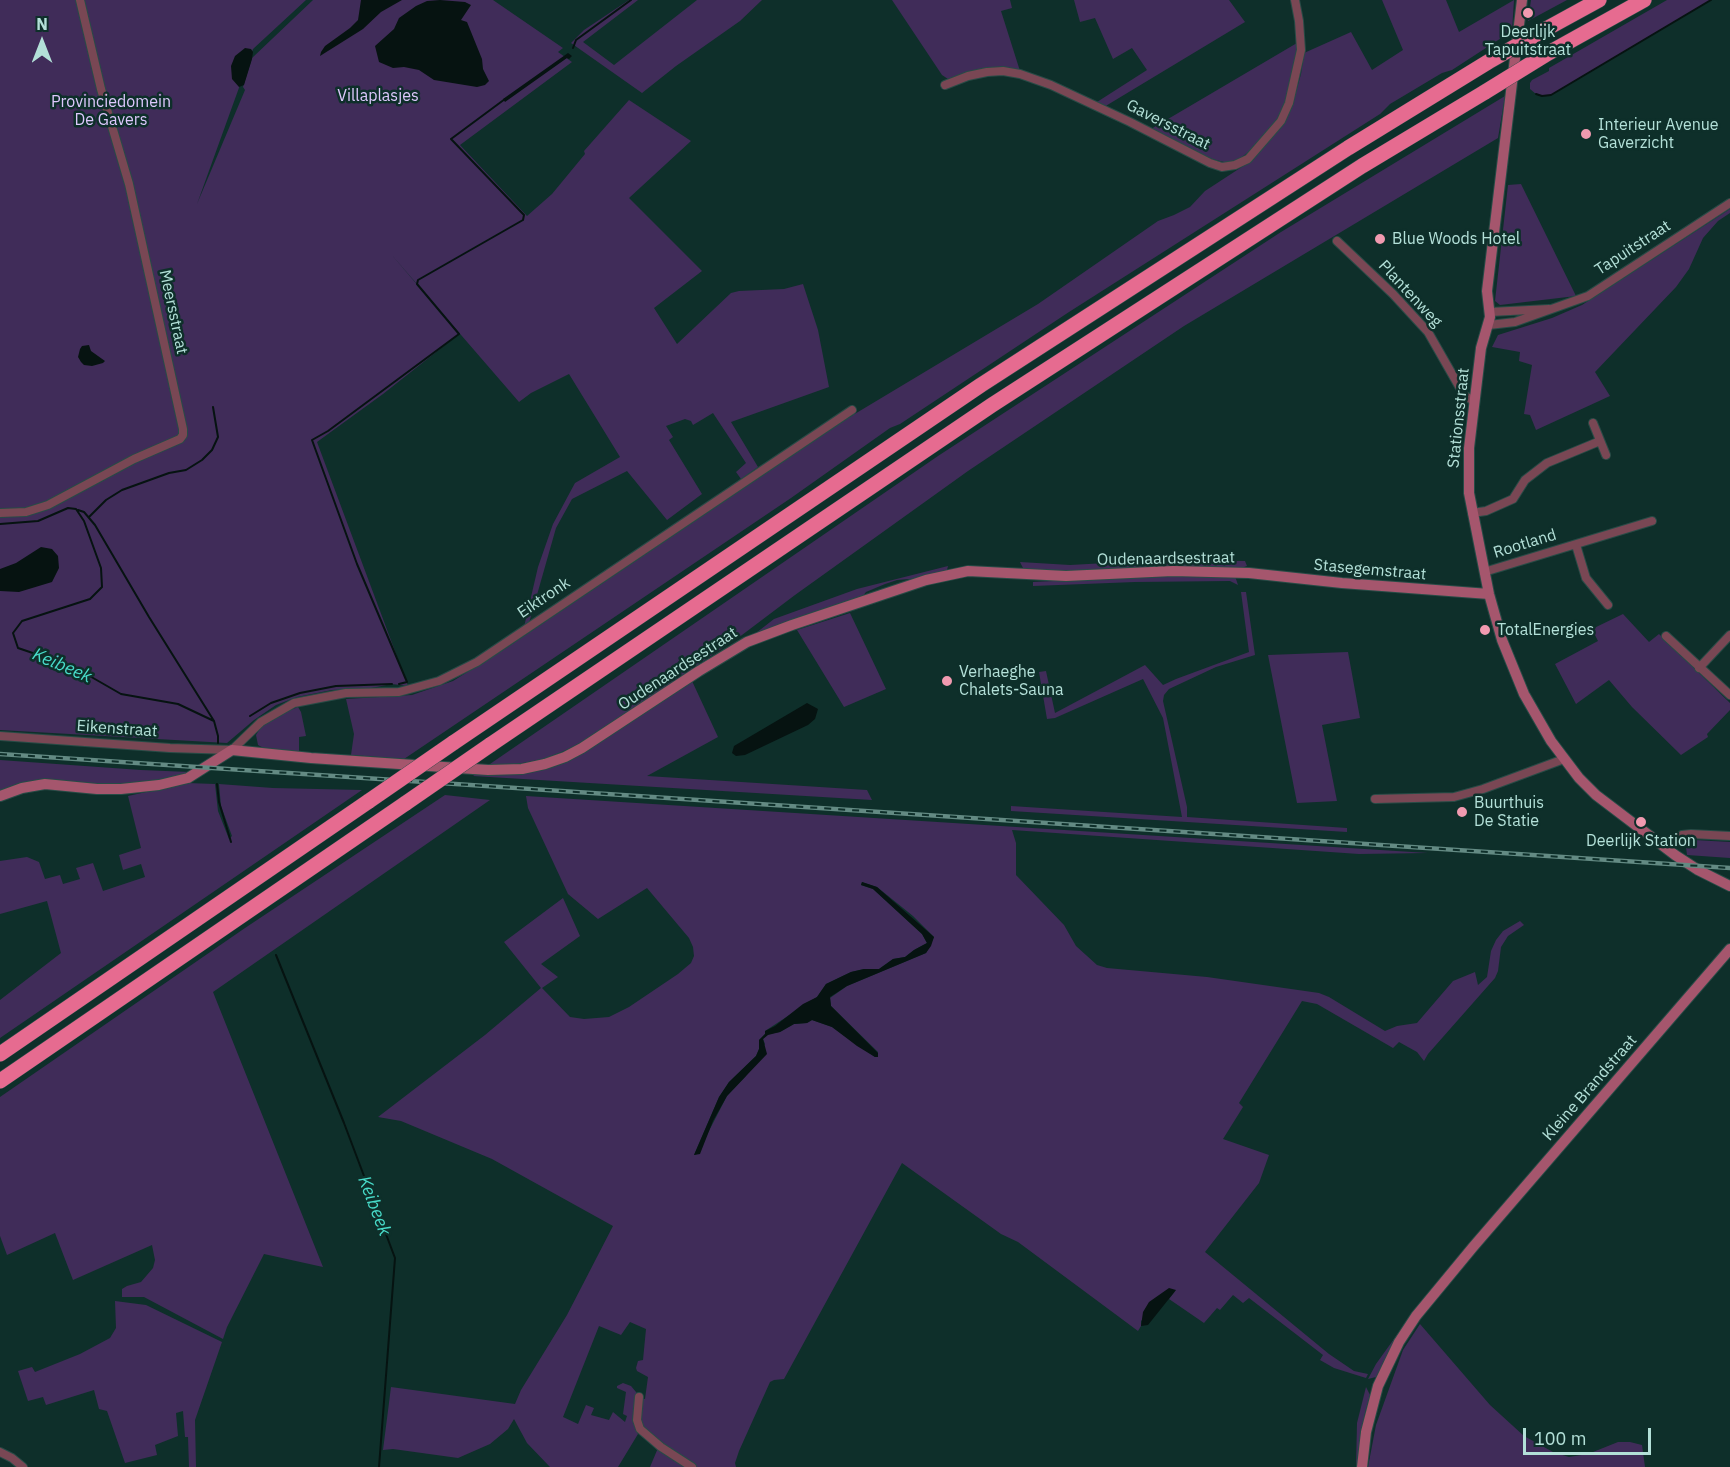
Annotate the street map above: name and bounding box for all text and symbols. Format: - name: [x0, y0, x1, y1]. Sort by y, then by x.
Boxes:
- marker: Deerlijk Tapuitstraat: [1521, 6, 1535, 20]
- north arrow: [12, 12, 72, 72]
- text: N: [36, 14, 48, 34]
- place label: Deerlijk Tapuitstraat: [1485, 22, 1571, 60]
- park label: Villaplasjes: [337, 86, 419, 106]
- park label: Provinciedomein De Gavers: [51, 92, 171, 130]
- street label: Gaversstraat: [1123, 96, 1213, 154]
- place label: Interieur Avenue Gaverzicht: [1598, 115, 1719, 153]
- marker: Interieur Avenue Gaverzicht: [1579, 127, 1593, 141]
- street label: Tapuitstraat: [1592, 216, 1674, 280]
- place label: Blue Woods Hotel: [1392, 229, 1520, 249]
- marker: Blue Woods Hotel: [1373, 232, 1387, 246]
- street label: Plantenweg: [1374, 257, 1446, 331]
- street label: Meersstraat: [155, 268, 191, 356]
- street label: Stationsstraat: [1444, 367, 1474, 469]
- street label: Rootland: [1491, 525, 1559, 563]
- street label: Oudenaardsestraat: [1097, 548, 1235, 570]
- street label: Stasegemstraat: [1313, 556, 1427, 584]
- street label: Eiktronk: [514, 573, 574, 623]
- place label: TotalEnergies: [1497, 620, 1594, 640]
- street label: Oudenaardsestraat: [615, 623, 741, 715]
- marker: TotalEnergies: [1478, 623, 1492, 637]
- water label: Keibeek: [29, 644, 95, 688]
- place label: Verhaeghe Chalets-Sauna: [959, 662, 1064, 700]
- marker: Verhaeghe Chalets-Sauna: [940, 674, 954, 688]
- street label: Eikenstraat: [76, 717, 158, 741]
- place label: Buurthuis De Statie: [1474, 793, 1544, 831]
- marker: Buurthuis De Statie: [1455, 805, 1469, 819]
- marker: Deerlijk Station: [1634, 815, 1648, 829]
- place label: Deerlijk Station: [1586, 831, 1696, 851]
- street label: Kleine Brandstraat: [1539, 1031, 1641, 1145]
- water label: Keibeek: [353, 1173, 395, 1239]
- scale bar: [1526, 1416, 1654, 1454]
- text: 100 m: [1534, 1427, 1586, 1450]

